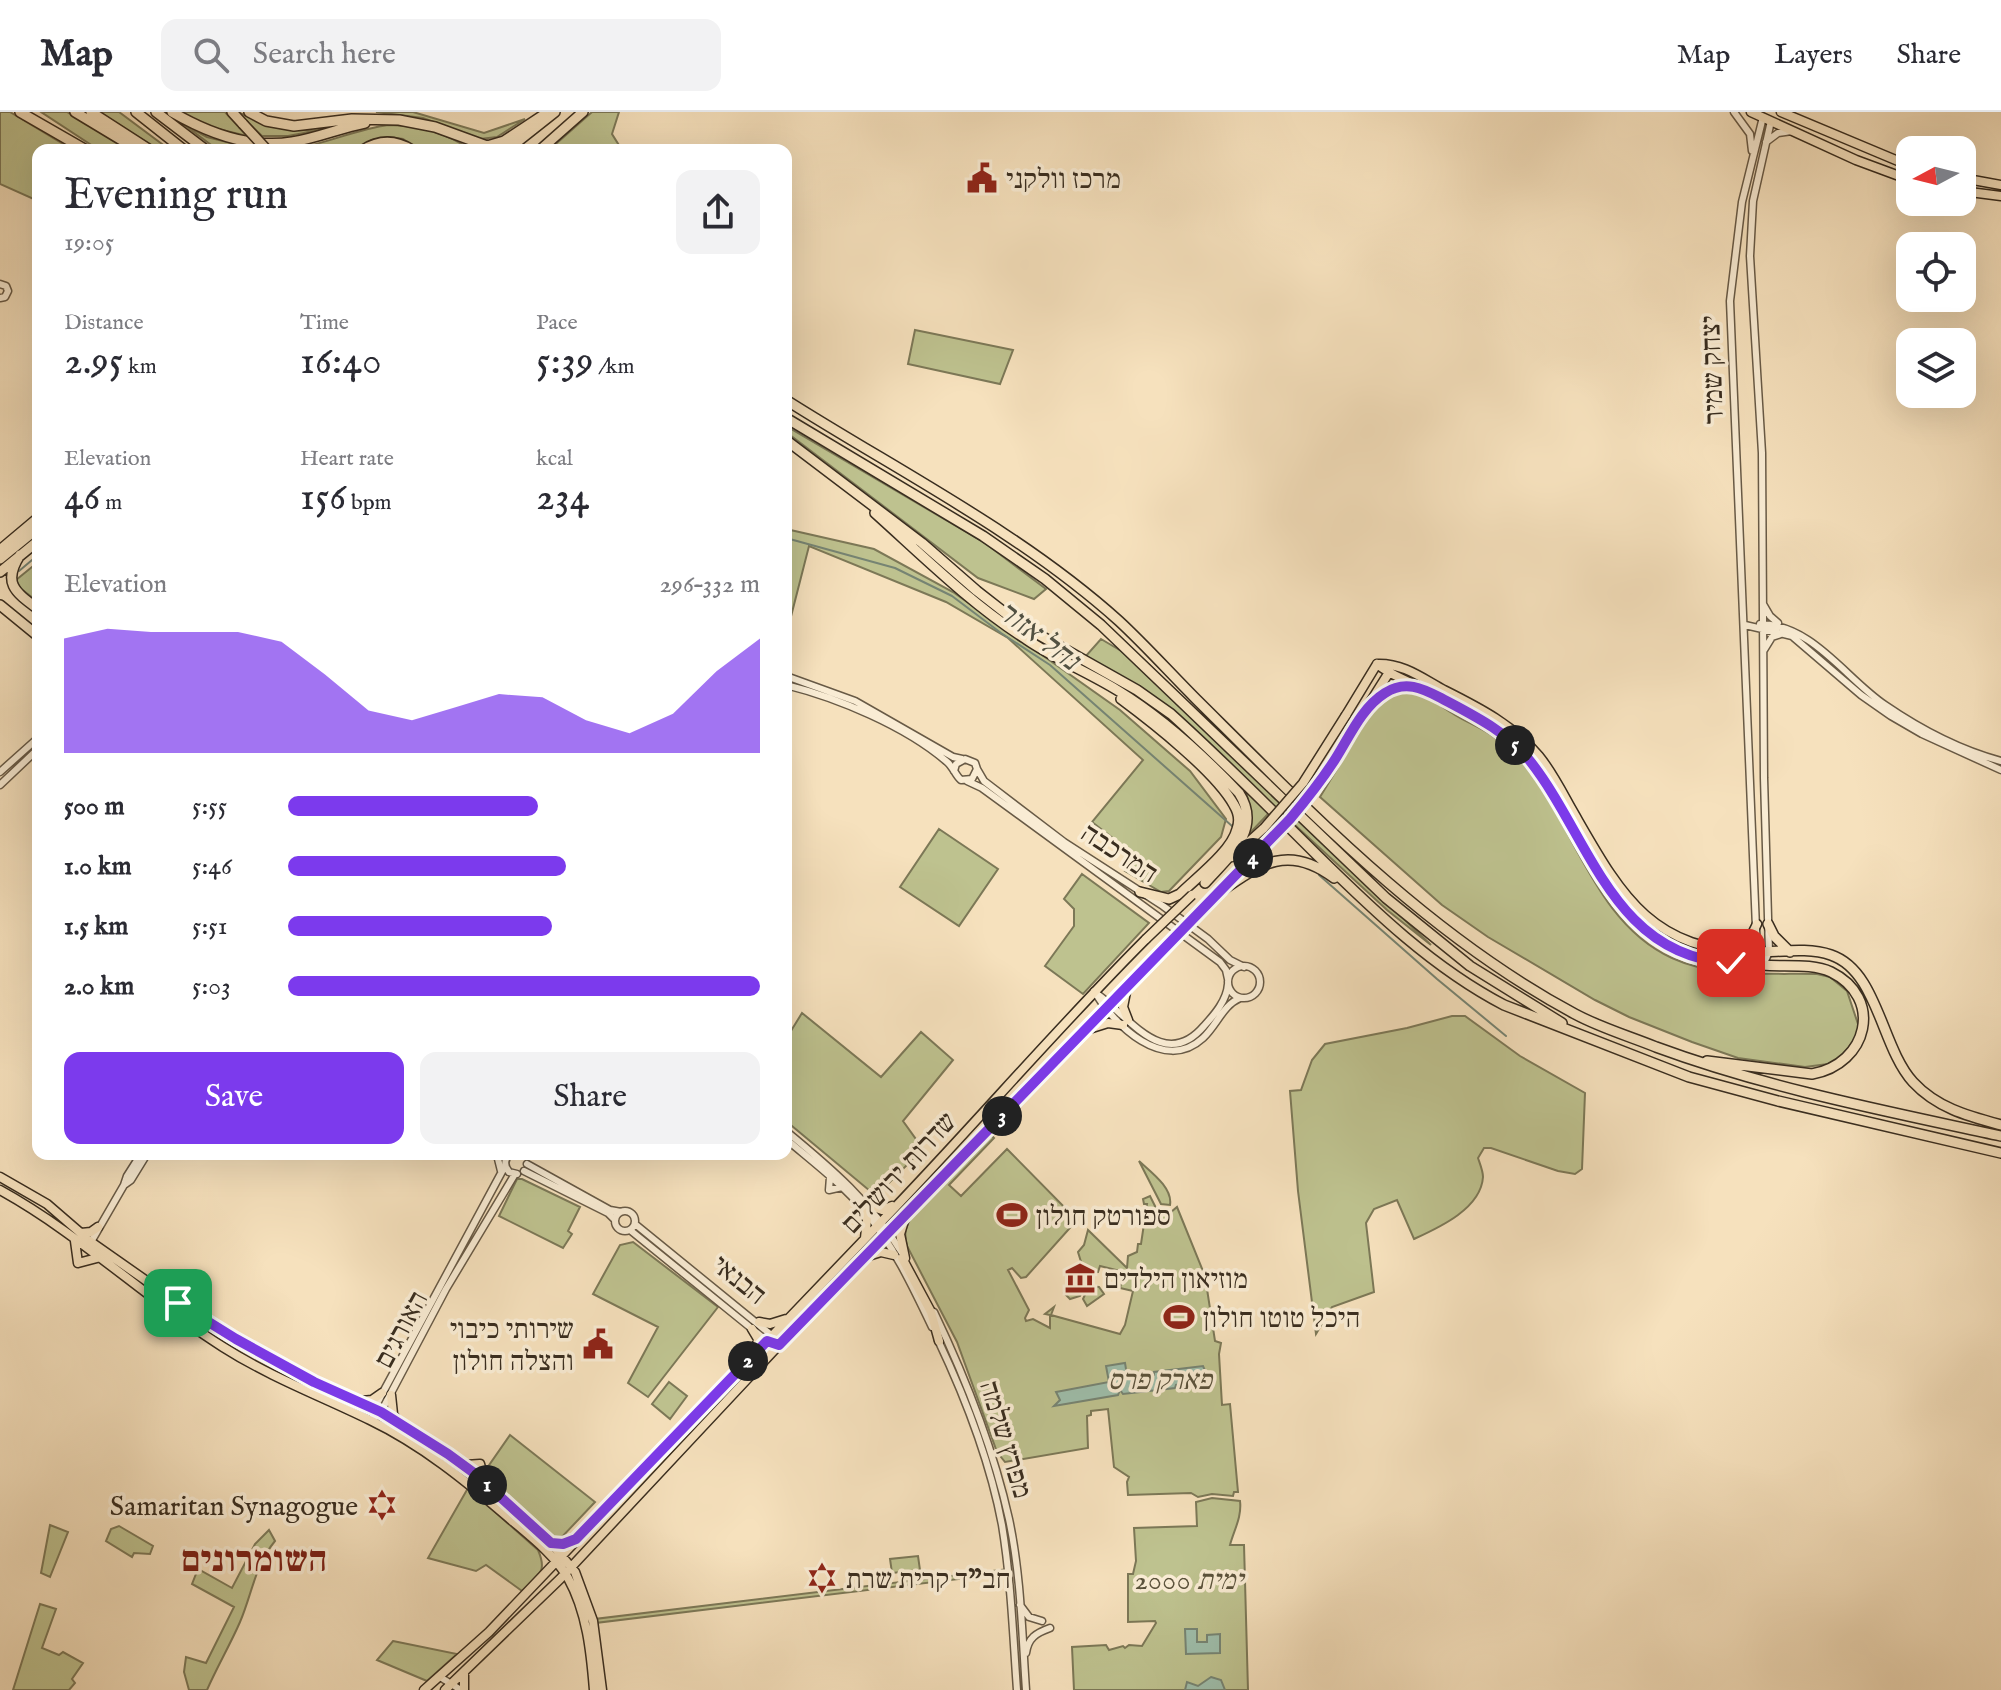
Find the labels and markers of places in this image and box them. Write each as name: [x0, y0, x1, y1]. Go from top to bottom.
public building icon: מרכז וולקני: [965, 161, 999, 195]
place label: מרכז וולקני: [1006, 163, 1121, 198]
pin: 5: [1495, 725, 1535, 765]
pin: 4: [1233, 838, 1273, 878]
pin: [1697, 929, 1765, 997]
pin: 3: [982, 1096, 1022, 1136]
sports icon: ספורטק חולון: [995, 1198, 1029, 1232]
place label: ספורטק חולון: [1036, 1200, 1171, 1235]
museum icon: מוזיאון הילדים: [1063, 1261, 1097, 1295]
place label: מוזיאון הילדים: [1104, 1263, 1248, 1298]
pin: [144, 1269, 212, 1337]
sports icon: היכל טוטו חולון: [1162, 1300, 1196, 1334]
place label: היכל טוטו חולון: [1203, 1302, 1360, 1337]
place label: שירותי כיבוי והצלה חולון: [450, 1313, 574, 1380]
public building icon: שירותי כיבוי והצלה חולון: [581, 1327, 615, 1361]
pin: 2: [728, 1341, 768, 1381]
pin: 1: [467, 1465, 507, 1505]
synagogue icon: Samaritan Synagogue: [365, 1488, 399, 1522]
place label: Samaritan Synagogue: [110, 1490, 358, 1525]
synagogue icon: חב"ד קרית שרת: [805, 1561, 839, 1595]
place label: חב"ד קרית שרת: [846, 1563, 1011, 1598]

